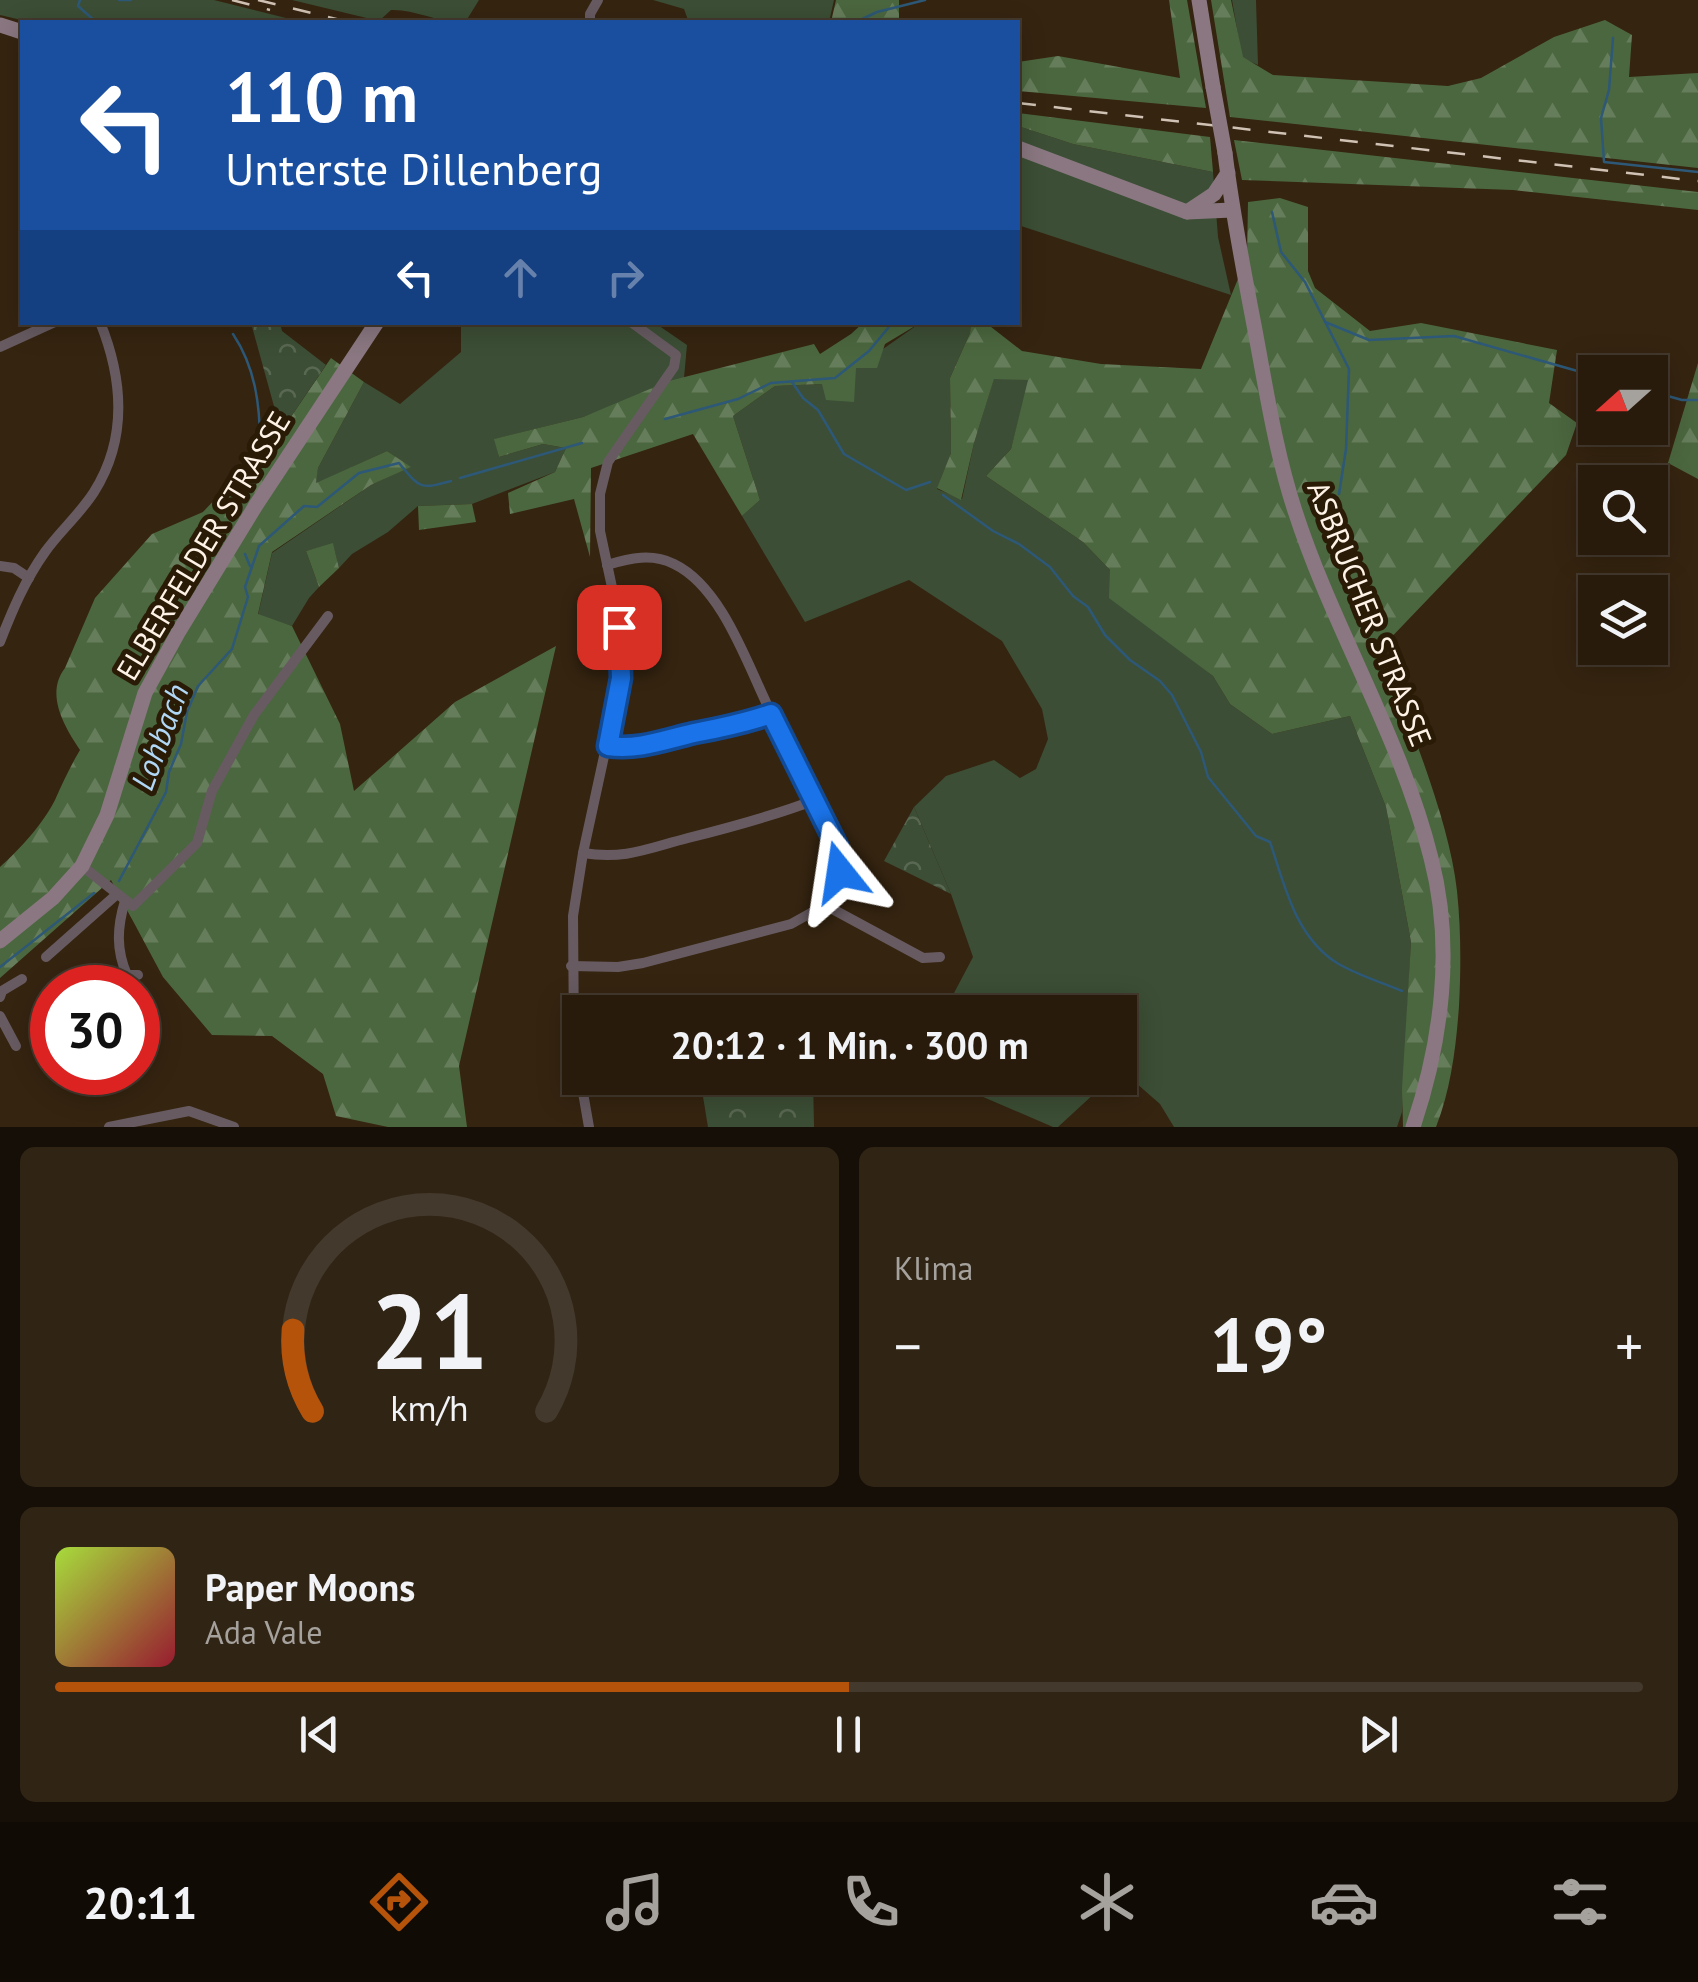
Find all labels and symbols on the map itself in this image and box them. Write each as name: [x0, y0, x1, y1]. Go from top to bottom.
north arrow: [1578, 355, 1668, 445]
street label: ELBERFELDER STRASSE: [107, 404, 298, 687]
street label: ASBRUCHER STRASSE: [1299, 475, 1441, 752]
pin: [577, 585, 662, 670]
water label: Lohbach: [120, 678, 198, 796]
position arrow: [788, 820, 892, 924]
speed limit sign: 30: [30, 965, 160, 1095]

